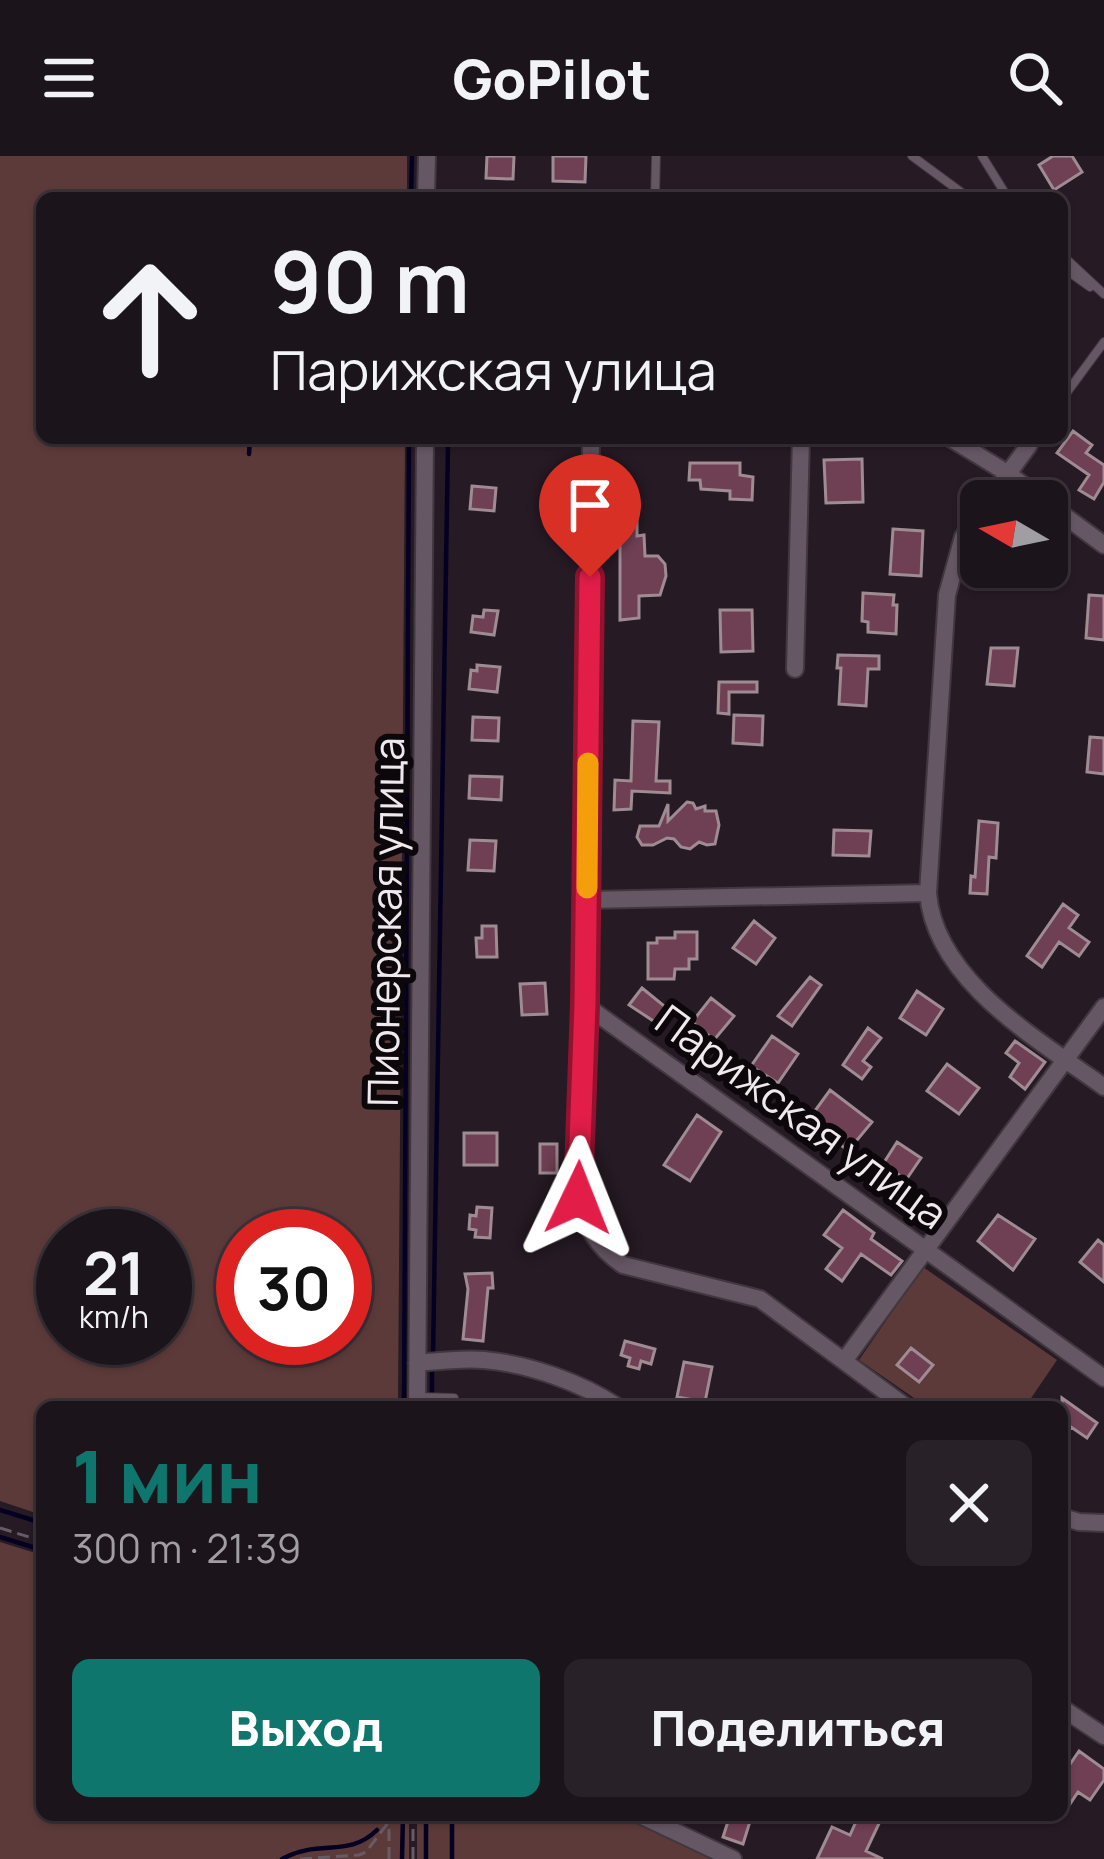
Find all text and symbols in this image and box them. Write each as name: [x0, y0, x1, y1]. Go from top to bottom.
text: GoPilot: [453, 41, 651, 115]
icon: menu: [36, 45, 102, 111]
icon: search: [1002, 45, 1068, 111]
text: 90 m: [270, 223, 470, 338]
icon: ahead: [72, 240, 228, 396]
text: Парижская улица: [270, 332, 717, 406]
pin: [539, 454, 641, 577]
icon: arrive: [557, 472, 623, 538]
north arrow: [960, 480, 1068, 588]
map controls: [960, 480, 1068, 588]
street label: Пионерская улица: [353, 737, 417, 1107]
street label: Парижская улица: [644, 990, 960, 1242]
position arrow: [515, 1135, 641, 1261]
speed limit sign: 30: [216, 1209, 372, 1365]
text: 21: [83, 1231, 145, 1313]
text: km/h: [79, 1296, 149, 1337]
text: 1 мин: [72, 1426, 262, 1525]
button: close: [906, 1440, 1032, 1566]
text: 300 m · 21:39: [72, 1521, 301, 1575]
button: Выход: [72, 1659, 540, 1797]
button: Поделиться: [564, 1659, 1032, 1797]

